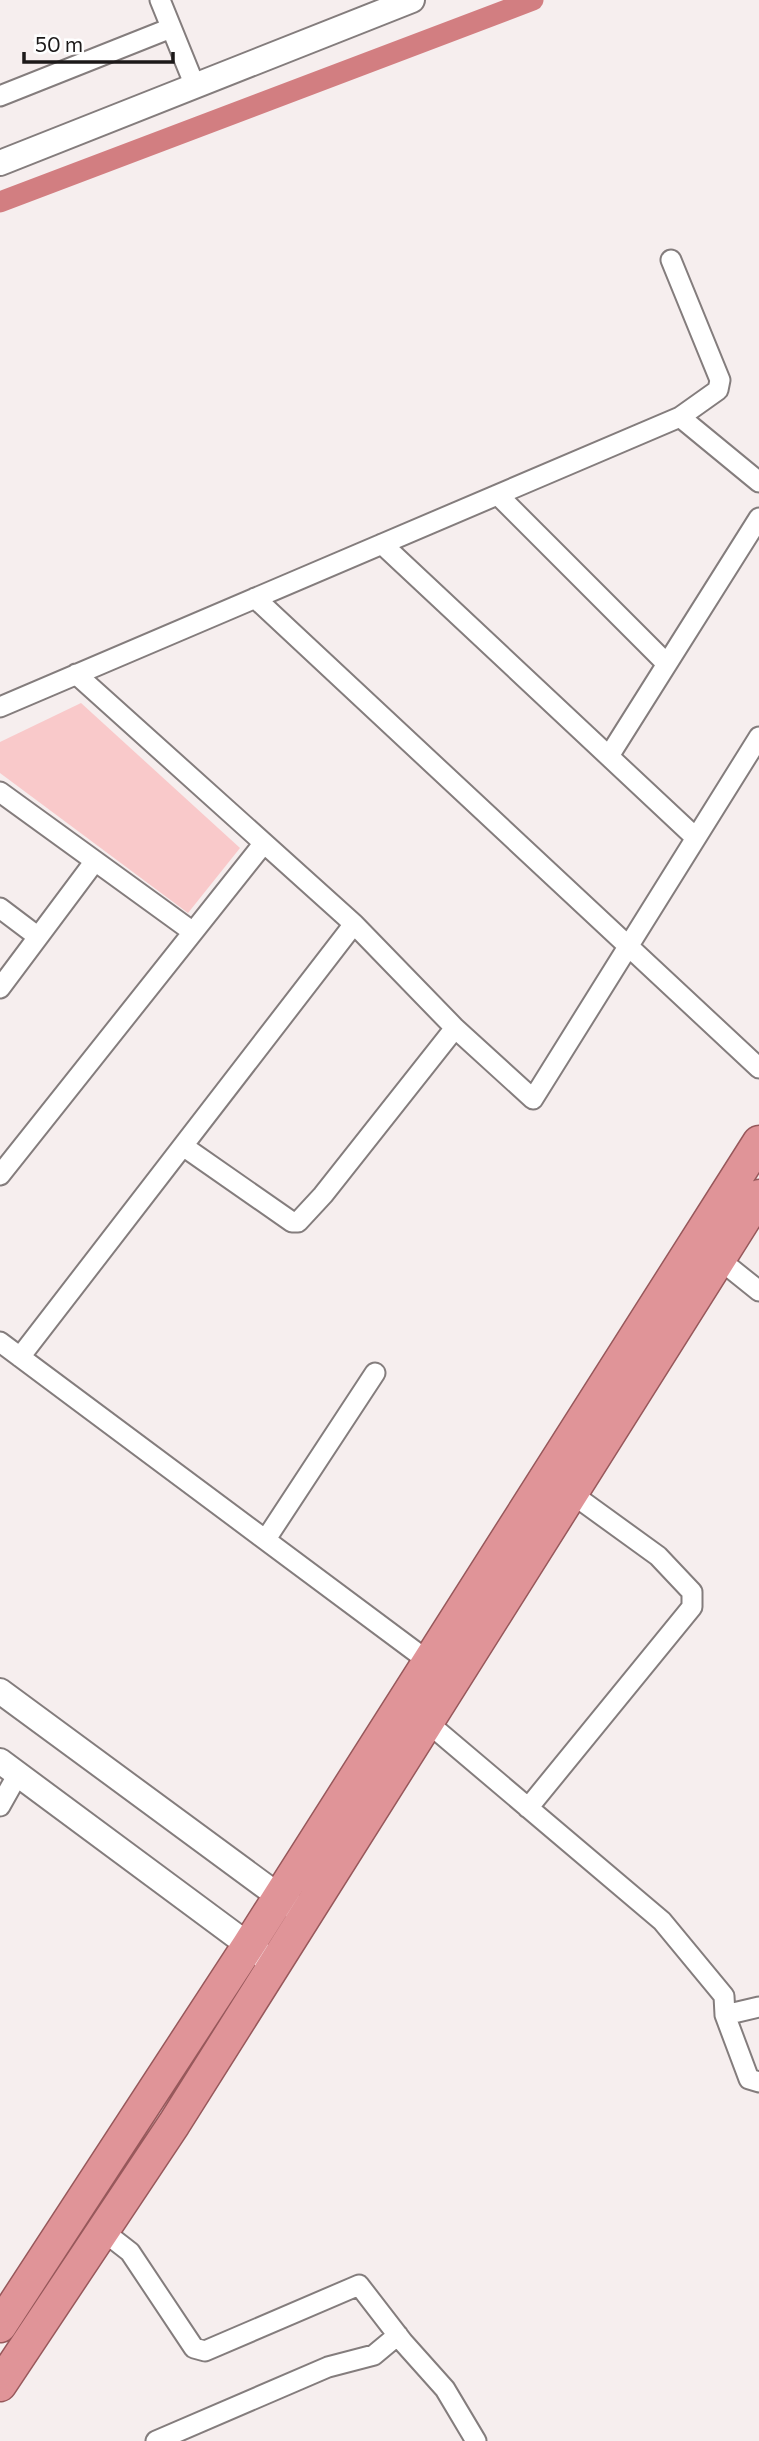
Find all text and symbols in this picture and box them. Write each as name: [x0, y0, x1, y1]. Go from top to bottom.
scale bar: [24, 21, 173, 65]
text: 50 m: [35, 31, 83, 56]

